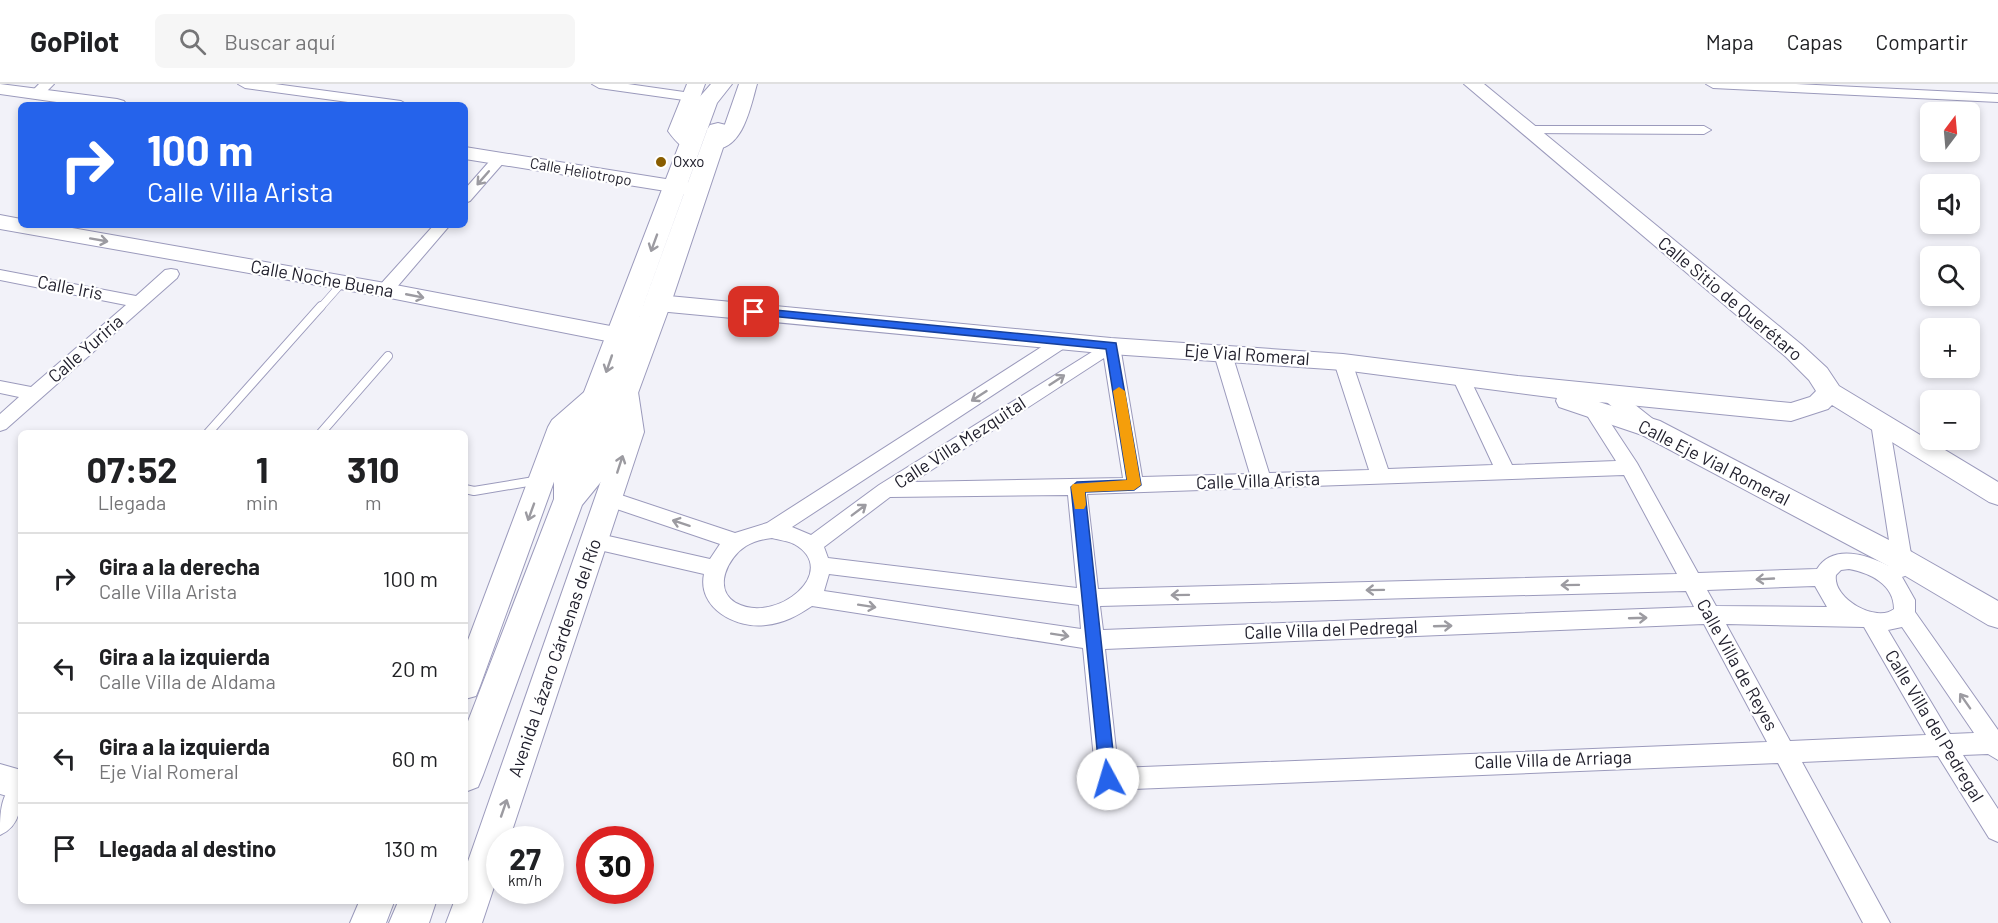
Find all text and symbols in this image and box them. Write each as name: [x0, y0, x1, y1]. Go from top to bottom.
search box: [155, 14, 575, 68]
text: GoPilot: [30, 24, 119, 58]
icon: search: [176, 25, 209, 58]
text: Buscar aquí: [224, 28, 335, 54]
text: Mapa: [1706, 29, 1754, 54]
text: Capas: [1787, 29, 1843, 54]
text: Compartir: [1876, 29, 1968, 54]
north arrow: [1920, 102, 1980, 162]
map controls: [1920, 102, 1980, 450]
text: 100 m: [147, 124, 253, 174]
icon: right: [48, 126, 126, 204]
place label: Oxxo: [673, 152, 705, 170]
street label: Calle Heliotropo: [529, 153, 634, 189]
marker: Oxxo: [654, 155, 668, 169]
one-way arrow: [476, 170, 489, 186]
button: sound: [1920, 174, 1980, 234]
text: Calle Villa Arista: [147, 175, 333, 207]
street label: Calle Sitio de Querétaro: [1654, 231, 1807, 365]
one-way arrow: [648, 233, 659, 252]
one-way arrow: [89, 235, 108, 246]
button: search: [1920, 246, 1980, 306]
street label: Calle Noche Buena: [249, 255, 395, 301]
street label: Calle Iris: [36, 270, 105, 304]
pin: [728, 286, 779, 337]
one-way arrow: [405, 291, 424, 302]
icon: arrive: [737, 295, 770, 328]
street label: Calle Yuriria: [43, 310, 127, 387]
button: +: [1920, 318, 1980, 378]
street label: Eje Vial Romeral: [1184, 339, 1310, 369]
one-way arrow: [603, 354, 614, 373]
one-way arrow: [1048, 374, 1065, 386]
one-way arrow: [971, 390, 988, 402]
button: −: [1920, 390, 1980, 450]
street label: Calle Villa Mezquital: [890, 391, 1029, 493]
street label: Calle Eje Vial Romeral: [1635, 414, 1794, 510]
text: 07:52: [86, 447, 178, 490]
text: 1: [256, 447, 269, 490]
text: 310: [347, 447, 399, 490]
one-way arrow: [615, 455, 626, 474]
street label: Calle Villa Arista: [1196, 467, 1320, 493]
text: Llegada: [98, 490, 166, 514]
text: min: [246, 490, 278, 514]
text: m: [365, 490, 381, 514]
one-way arrow: [524, 502, 535, 521]
one-way arrow: [851, 504, 867, 517]
one-way arrow: [672, 516, 691, 527]
street label: Avenida Lázaro Cárdenas del Río: [503, 536, 605, 780]
text: Gira a la derecha: [99, 553, 260, 579]
icon: right: [48, 562, 81, 595]
text: 100 m: [383, 565, 438, 591]
one-way arrow: [1755, 574, 1775, 585]
text: Calle Villa Arista: [99, 579, 237, 603]
one-way arrow: [1560, 580, 1580, 591]
one-way arrow: [1365, 585, 1385, 596]
one-way arrow: [1170, 590, 1190, 601]
street label: Calle Villa de Reyes: [1693, 595, 1783, 734]
one-way arrow: [857, 600, 876, 611]
one-way arrow: [1627, 613, 1647, 624]
street label: Calle Villa del Pedregal: [1244, 615, 1418, 643]
one-way arrow: [1433, 620, 1453, 631]
one-way arrow: [1049, 630, 1069, 641]
text: Gira a la izquierda: [99, 643, 270, 669]
street label: Calle Villa del Pedregal: [1881, 645, 1989, 806]
icon: left: [48, 652, 81, 685]
text: 20 m: [391, 655, 438, 681]
text: Calle Villa de Aldama: [99, 669, 276, 693]
one-way arrow: [1959, 693, 1971, 709]
text: Gira a la izquierda: [99, 733, 270, 759]
icon: left: [48, 742, 81, 775]
text: 60 m: [392, 745, 438, 771]
street label: Calle Villa de Arriaga: [1474, 745, 1632, 773]
position arrow: [1076, 747, 1140, 811]
text: Eje Vial Romeral: [99, 759, 239, 783]
one-way arrow: [499, 799, 510, 818]
speed limit sign: 30: [576, 826, 654, 904]
icon: arrive: [48, 832, 81, 865]
text: Llegada al destino: [99, 835, 276, 861]
text: 130 m: [384, 835, 438, 861]
text: 27: [509, 840, 541, 876]
text: km/h: [508, 871, 542, 889]

